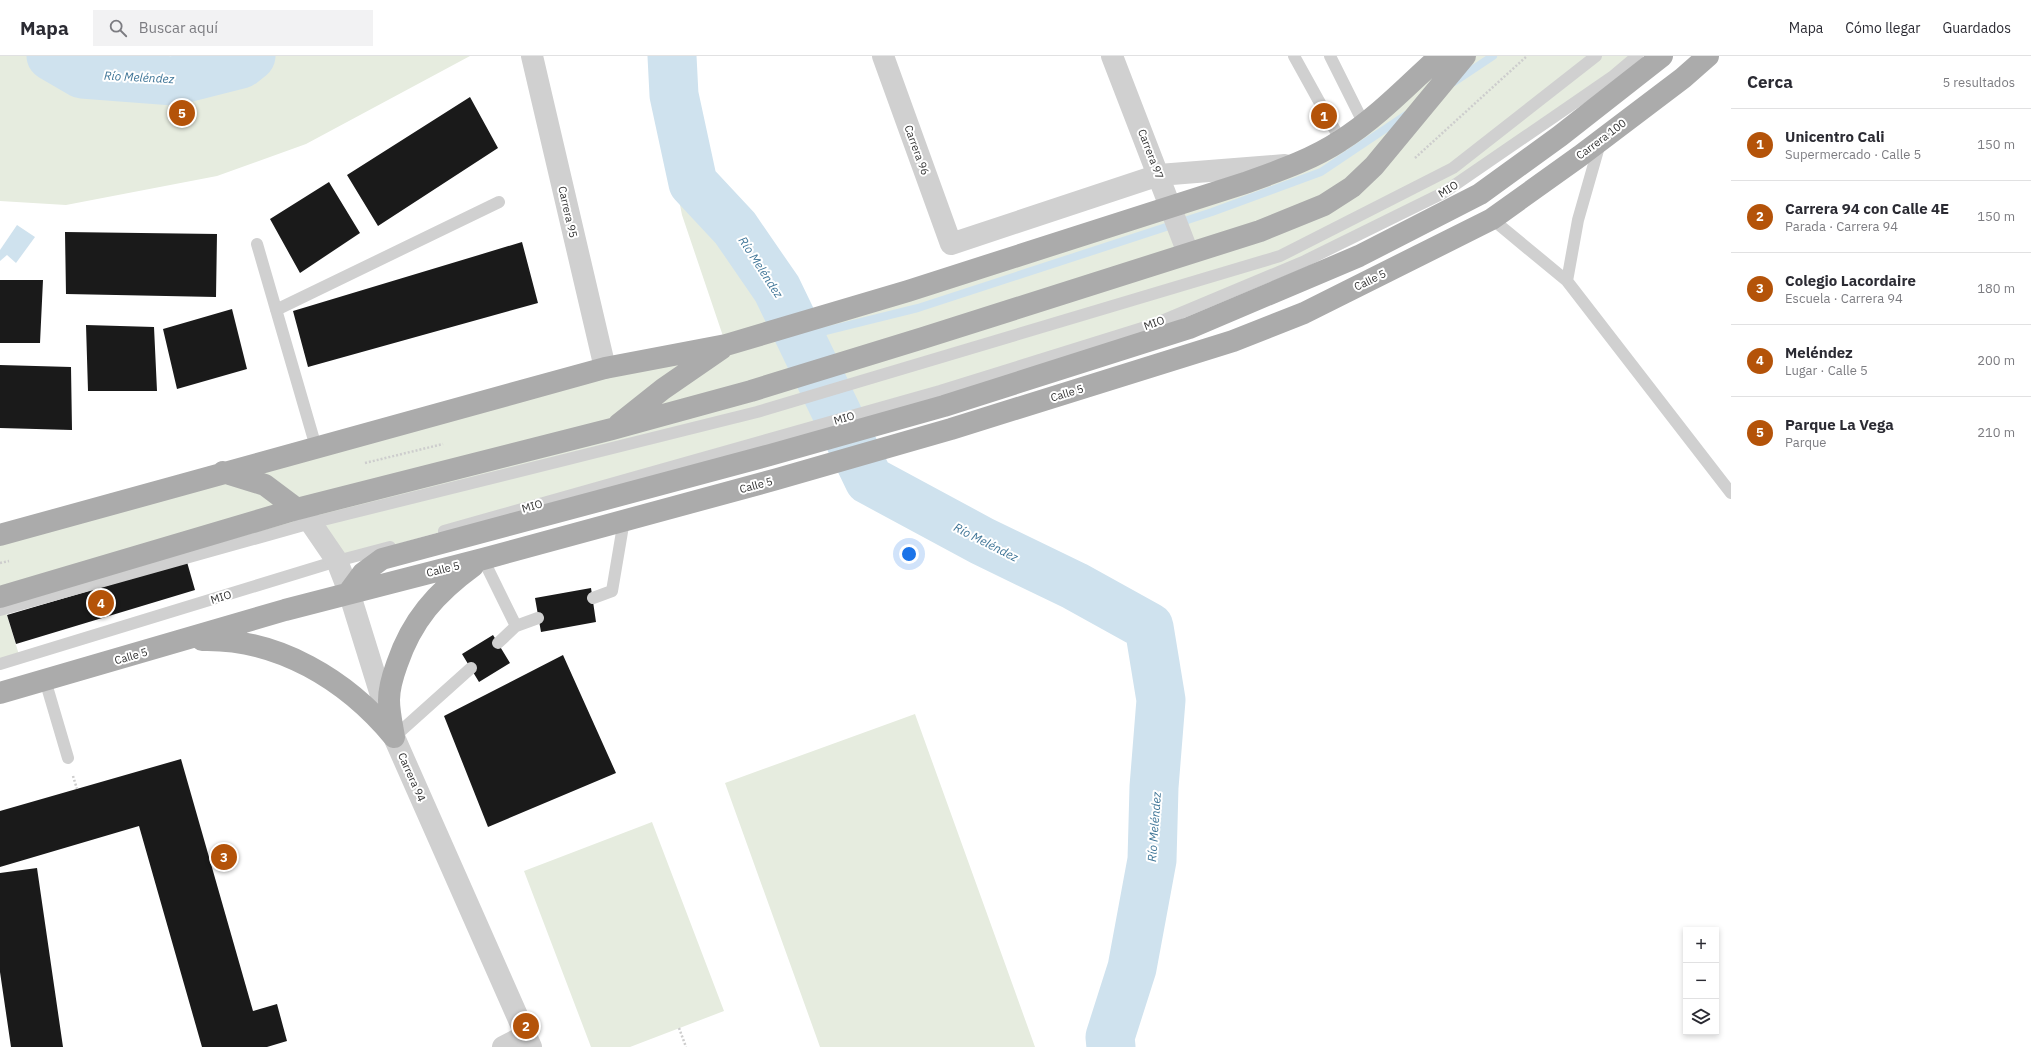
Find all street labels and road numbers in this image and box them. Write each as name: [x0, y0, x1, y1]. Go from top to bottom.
street label: Carrera 100: [1573, 116, 1629, 162]
street label: Carrera 96: [901, 123, 933, 177]
street label: Carrera 97: [1135, 127, 1167, 181]
street label: MIO: [1435, 177, 1461, 201]
street label: Carrera 95: [555, 185, 581, 239]
street label: Calle 5: [1352, 266, 1388, 294]
street label: MIO: [1142, 313, 1167, 333]
street label: Calle 5: [1049, 381, 1085, 405]
street label: MIO: [832, 408, 856, 428]
street label: Calle 5: [738, 474, 774, 496]
street label: MIO: [520, 496, 544, 516]
street label: Calle 5: [425, 558, 461, 580]
street label: MIO: [209, 587, 233, 607]
street label: Calle 5: [113, 645, 149, 667]
street label: Carrera 94: [395, 750, 429, 804]

